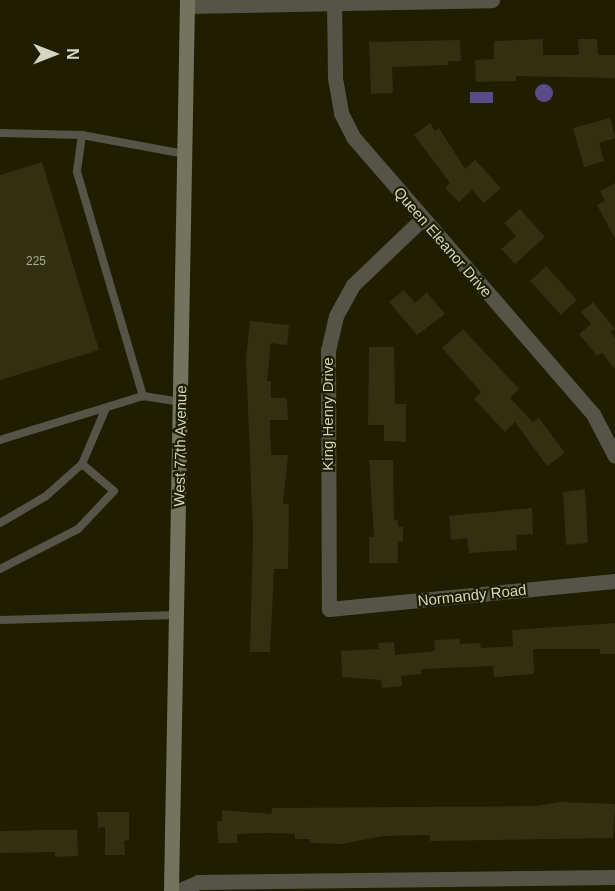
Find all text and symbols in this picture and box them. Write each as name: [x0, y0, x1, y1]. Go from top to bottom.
north arrow: [24, 24, 84, 84]
text: N: [64, 48, 81, 60]
street label: Queen Eleanor Drive: [390, 183, 496, 301]
house number: 225: [26, 255, 46, 269]
street label: King Henry Drive: [319, 357, 337, 471]
street label: West 77th Avenue: [170, 385, 190, 507]
street label: Normandy Road: [417, 580, 527, 610]

